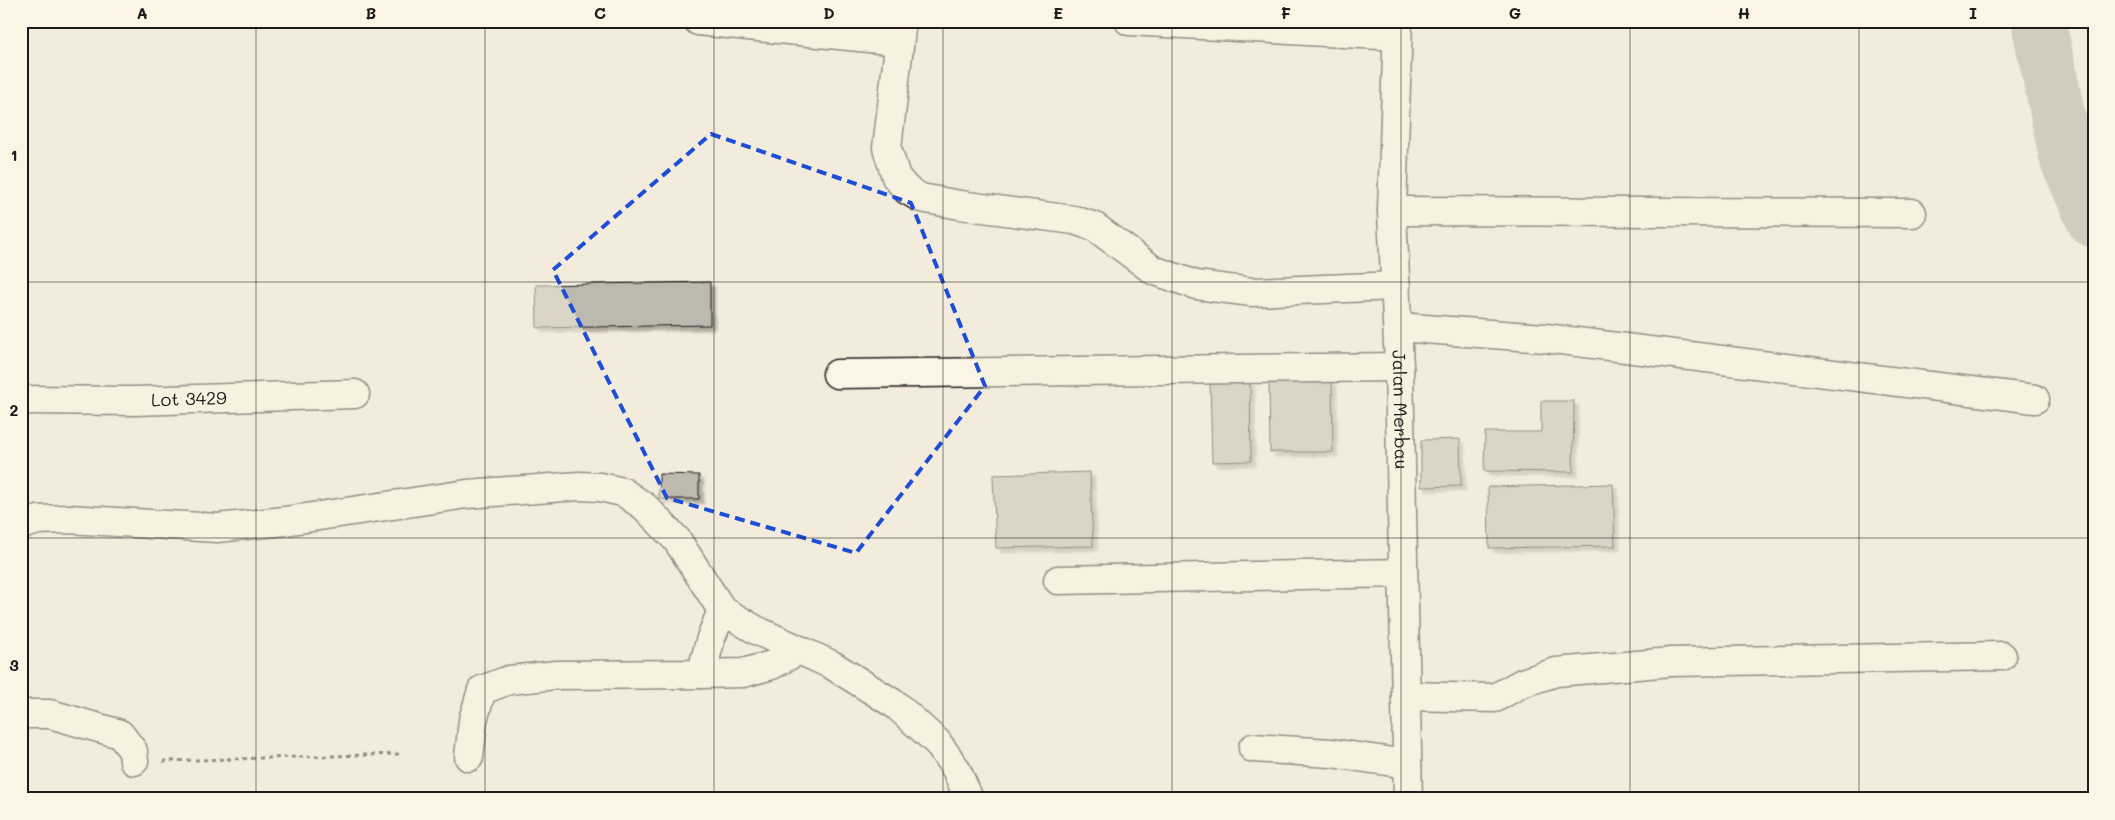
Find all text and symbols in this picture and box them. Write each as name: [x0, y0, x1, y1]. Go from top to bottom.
text: A: [136, 2, 148, 23]
text: B: [366, 2, 376, 23]
text: C: [594, 2, 606, 23]
text: D: [823, 2, 835, 23]
text: E: [1053, 2, 1063, 23]
text: F: [1281, 2, 1291, 23]
text: G: [1509, 2, 1521, 23]
text: H: [1738, 2, 1750, 23]
text: I: [1969, 2, 1977, 23]
text: 1: [10, 144, 18, 165]
street label: Jalan Merbau: [1387, 349, 1414, 470]
street label: Lot 3429: [151, 385, 227, 411]
text: 2: [10, 399, 19, 420]
text: 3: [9, 654, 19, 675]

